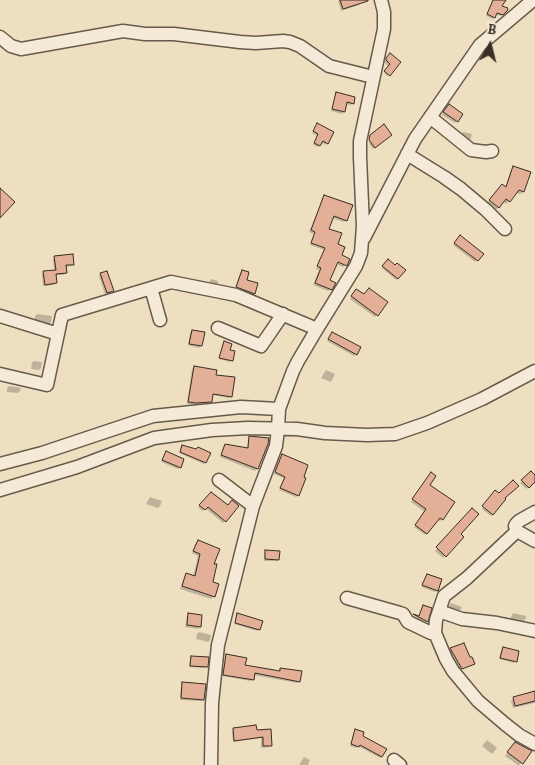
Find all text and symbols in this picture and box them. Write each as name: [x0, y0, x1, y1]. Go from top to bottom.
north arrow: [465, 20, 515, 70]
text: B: [486, 20, 498, 40]

